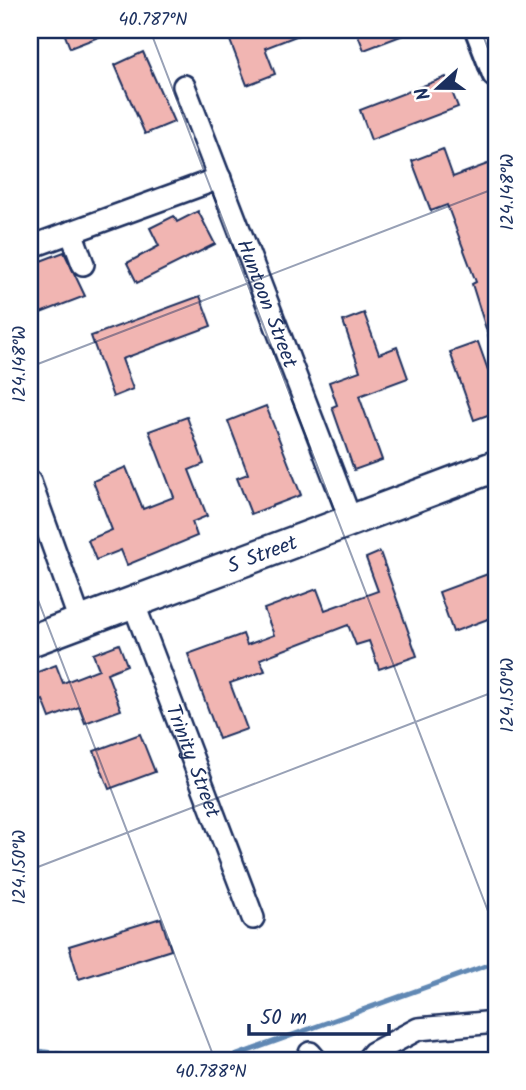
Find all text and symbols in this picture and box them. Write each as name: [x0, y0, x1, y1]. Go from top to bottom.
text: 40.787°N: [119, 6, 187, 35]
north arrow: [404, 52, 474, 122]
text: N: [408, 82, 440, 104]
text: 124.148°W: [494, 154, 523, 230]
street label: Huntoon Street: [226, 235, 306, 374]
text: 124.148°W: [6, 326, 35, 402]
street label: S Street: [223, 527, 303, 583]
text: 124.150°W: [494, 658, 523, 732]
street label: Trinity Street: [155, 700, 229, 824]
text: 124.150°W: [6, 830, 35, 904]
scale bar: [249, 992, 390, 1036]
text: 50 m: [260, 1002, 307, 1035]
text: 40.788°N: [175, 1058, 247, 1087]

